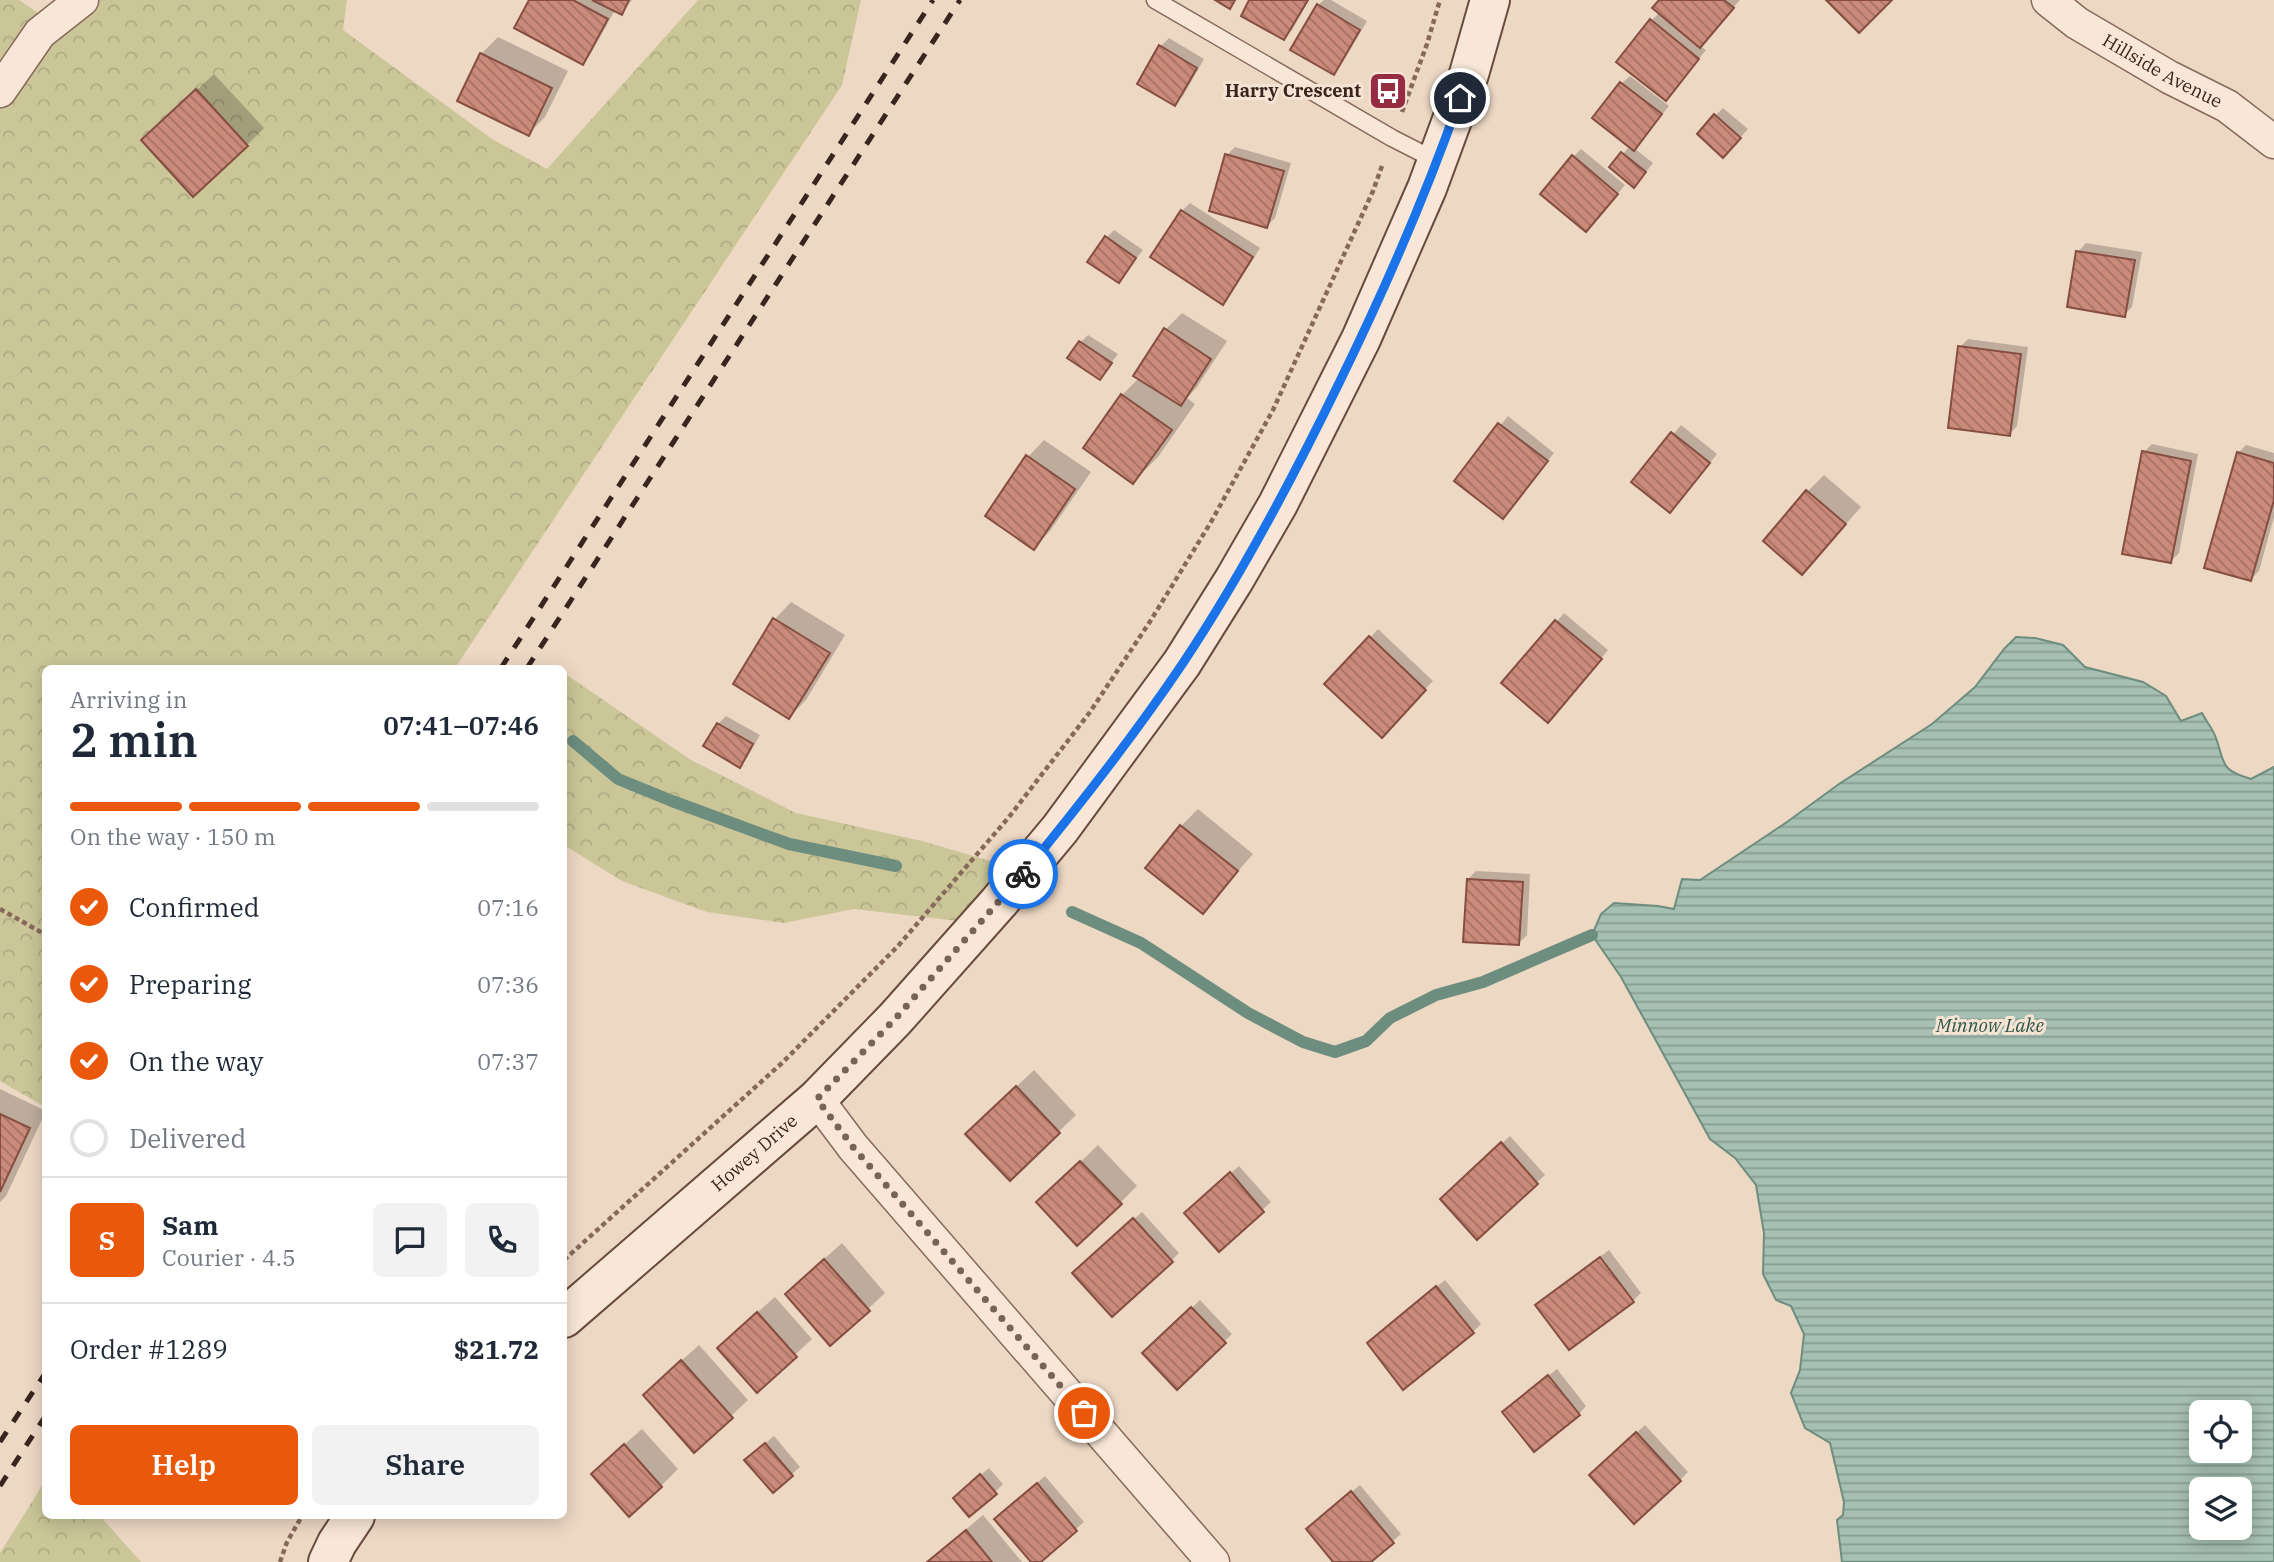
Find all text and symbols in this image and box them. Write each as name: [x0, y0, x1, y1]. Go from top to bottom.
street label: Hillside Avenue: [2098, 29, 2226, 113]
pin: [1430, 68, 1490, 128]
bus stop icon: Harry Crescent: [1367, 70, 1409, 112]
place label: Harry Crescent: [1225, 79, 1361, 102]
icon: home: [1441, 79, 1479, 117]
text: Arriving in: [70, 684, 187, 714]
text: 07:41–07:46: [383, 708, 539, 742]
text: 2 min: [70, 710, 198, 770]
text: On the way · 150 m: [70, 821, 276, 851]
courier: [988, 839, 1058, 909]
icon: bike: [1004, 855, 1042, 893]
icon: check: [70, 888, 108, 926]
text: Confirmed: [129, 890, 260, 924]
text: 07:16: [477, 892, 539, 922]
icon: check: [70, 965, 108, 1003]
text: Preparing: [129, 967, 251, 1001]
text: 07:36: [477, 969, 539, 999]
water label: Minnow Lake: [1935, 1013, 2045, 1037]
icon: check: [70, 1042, 108, 1080]
text: On the way: [129, 1044, 263, 1078]
text: 07:37: [477, 1046, 539, 1076]
street label: Howey Drive: [706, 1109, 802, 1196]
text: Delivered: [129, 1121, 246, 1155]
button: chat: [373, 1203, 447, 1277]
button: phone: [465, 1203, 539, 1277]
text: Sam: [162, 1208, 218, 1242]
text: S: [99, 1223, 115, 1257]
text: Courier · 4.5: [162, 1242, 296, 1272]
text: Order #1289: [70, 1332, 228, 1366]
text: $21.72: [454, 1332, 539, 1366]
pin: [1054, 1383, 1114, 1443]
icon: bag: [1065, 1394, 1103, 1432]
map controls: [2189, 1400, 2252, 1540]
button: locate: [2189, 1400, 2252, 1463]
button: Help: [70, 1425, 298, 1505]
button: Share: [312, 1425, 539, 1505]
button: layers: [2189, 1477, 2252, 1540]

